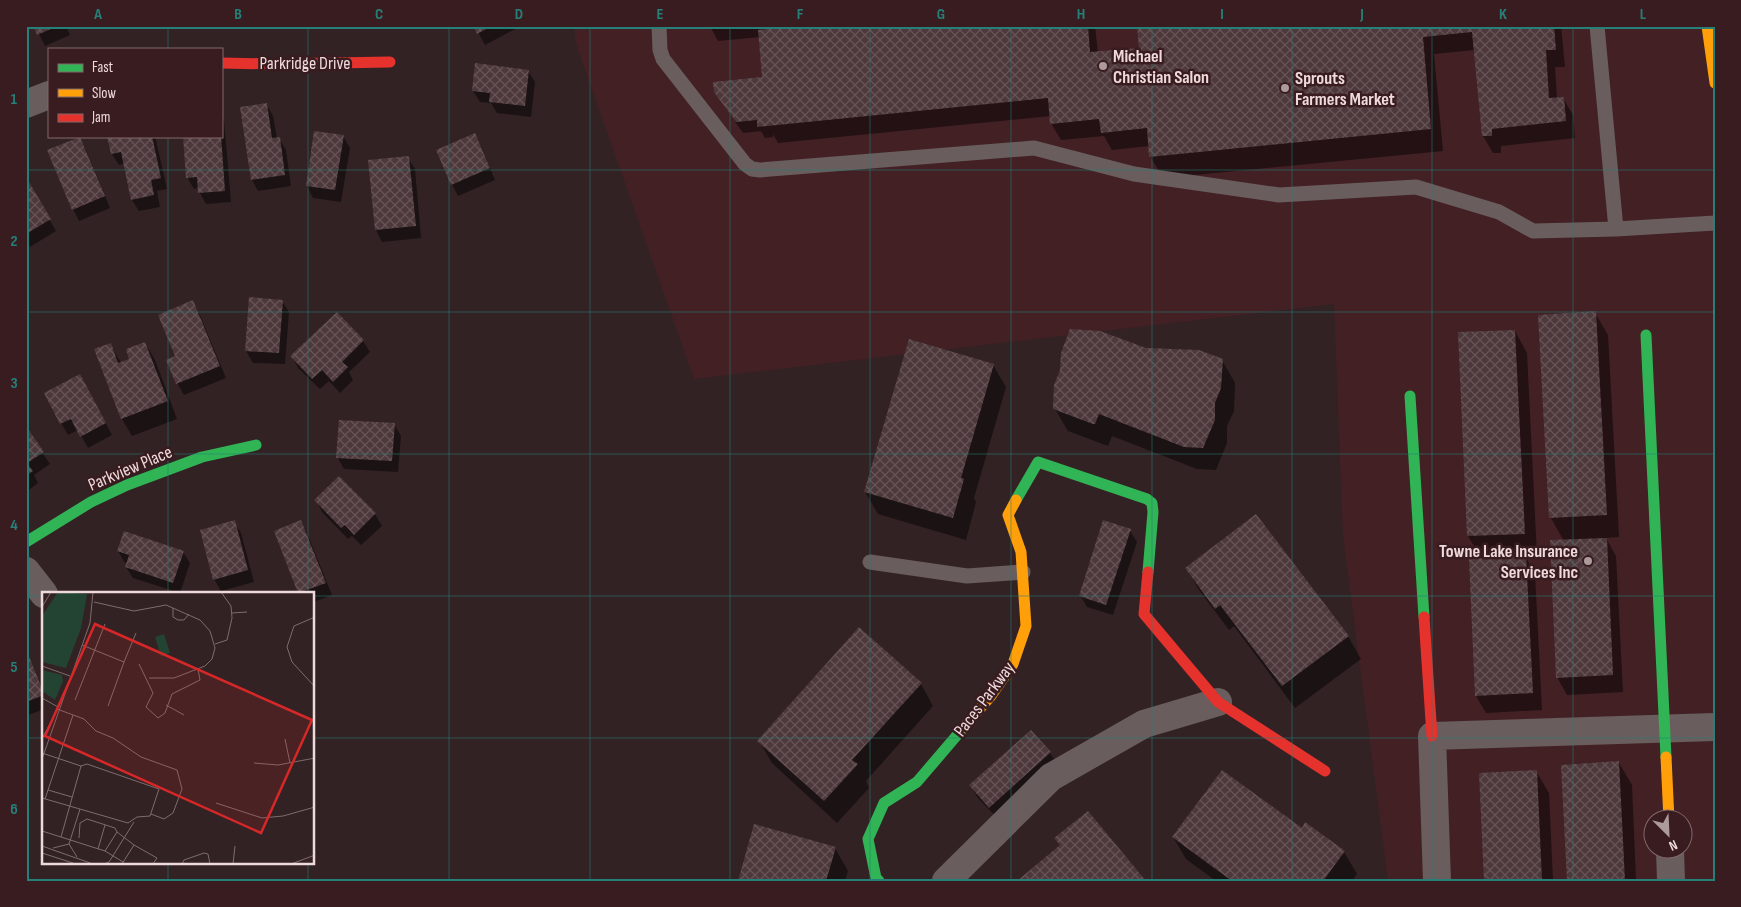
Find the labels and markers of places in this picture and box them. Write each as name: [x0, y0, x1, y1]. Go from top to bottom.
place label: Michael Christian Salon: [1113, 46, 1209, 88]
marker: Michael Christian Salon: [1097, 60, 1109, 72]
place label: Sprouts Farmers Market: [1295, 68, 1395, 110]
marker: Sprouts Farmers Market: [1279, 82, 1291, 94]
place label: Towne Lake Insurance Services Inc: [1439, 541, 1578, 583]
marker: Towne Lake Insurance Services Inc: [1582, 555, 1594, 567]

